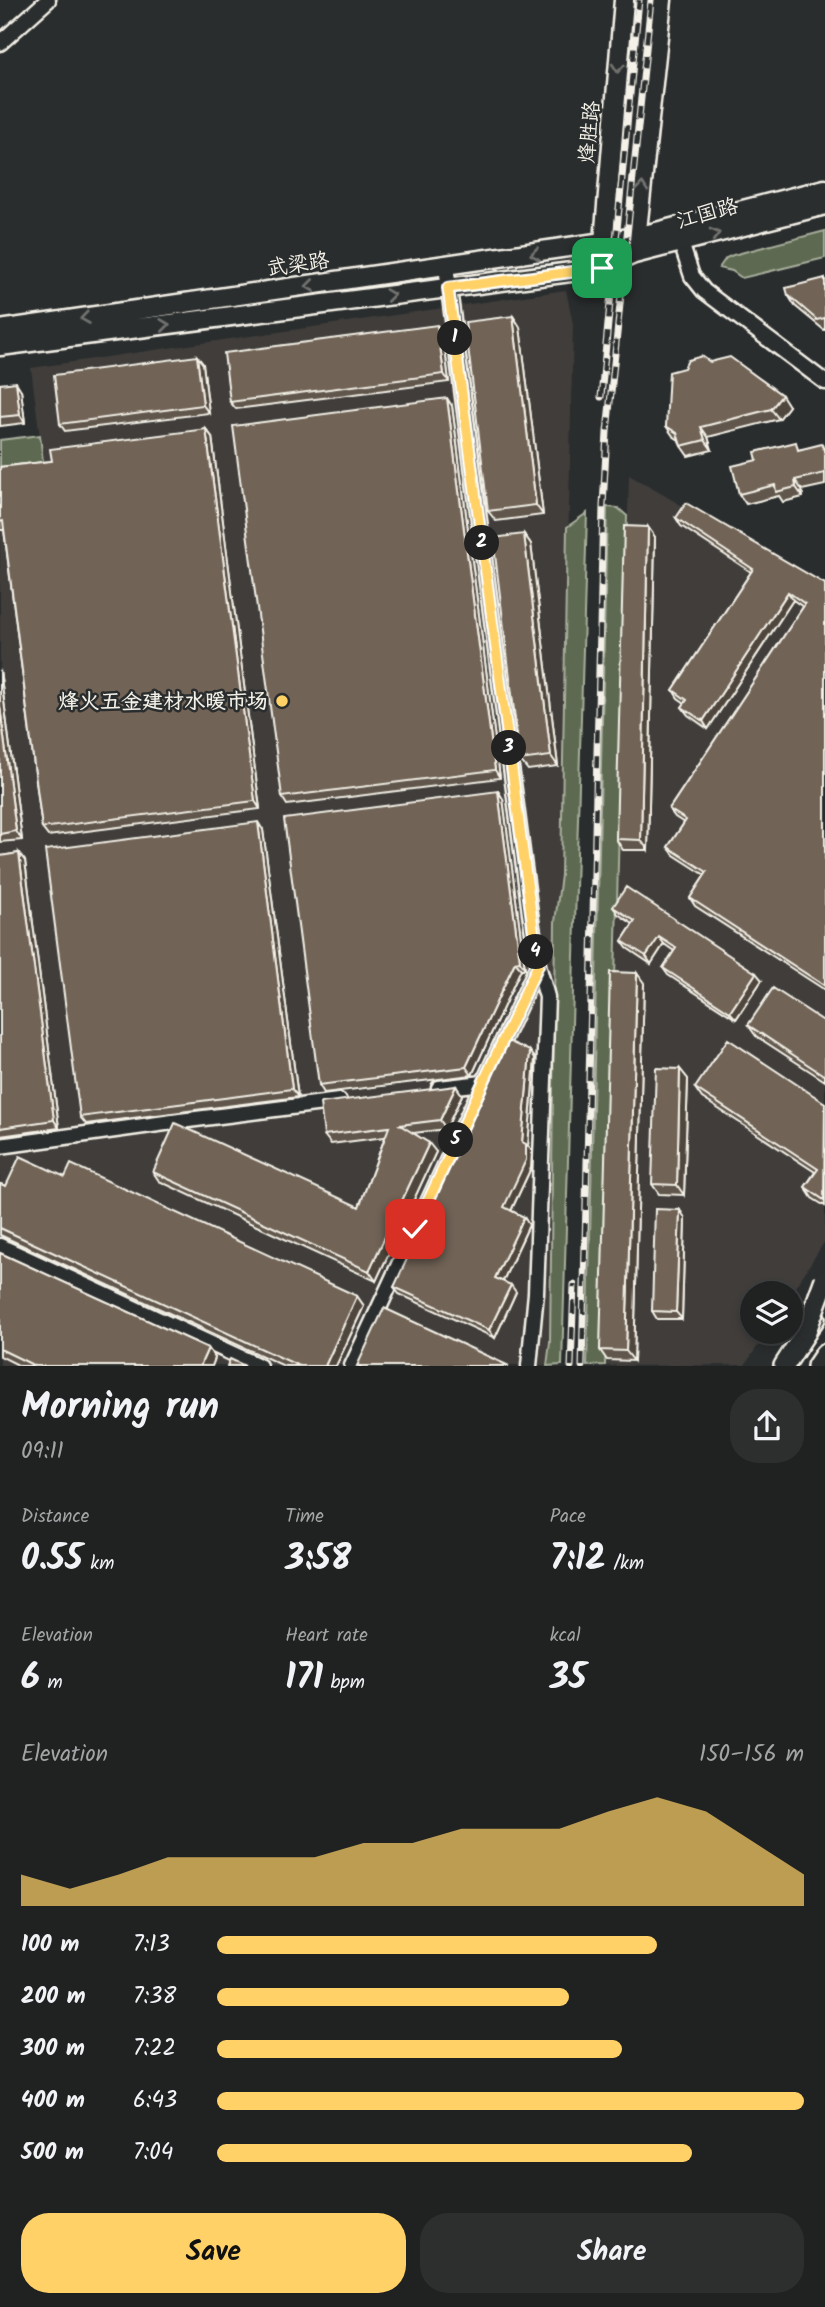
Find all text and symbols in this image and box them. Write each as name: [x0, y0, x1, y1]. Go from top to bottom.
one-way arrow: [611, 63, 626, 74]
street label: 烽胜路: [571, 99, 610, 165]
one-way arrow: [634, 181, 649, 192]
street label: 江国路: [673, 190, 742, 239]
one-way arrow: [708, 228, 720, 242]
pin: [572, 238, 632, 298]
street label: 武梁路: [265, 245, 332, 286]
one-way arrow: [529, 246, 541, 261]
icon: arrive: [583, 249, 621, 287]
one-way arrow: [304, 278, 316, 293]
one-way arrow: [385, 288, 396, 303]
one-way arrow: [79, 310, 91, 325]
one-way arrow: [159, 317, 171, 332]
pin: 1: [438, 320, 472, 356]
text: 1: [452, 322, 457, 352]
pin: 2: [464, 526, 500, 560]
text: 2: [476, 527, 487, 557]
place label: 烽火五金建材水暖市场: [58, 686, 268, 719]
marker: 烽火五金建材水暖市场: [274, 693, 290, 709]
pin: 3: [491, 730, 526, 766]
text: 3: [503, 732, 514, 762]
pin: 4: [518, 934, 554, 970]
text: 4: [530, 936, 541, 966]
pin: 5: [438, 1122, 474, 1158]
text: 5: [451, 1124, 460, 1154]
pin: [385, 1199, 445, 1259]
icon: check: [396, 1210, 434, 1248]
map controls: [740, 1281, 803, 1344]
button: layers: [740, 1281, 803, 1344]
text: Morning run: [21, 1378, 219, 1438]
button: share: [730, 1389, 804, 1463]
text: 09:11: [21, 1434, 64, 1470]
text: Distance: [21, 1502, 89, 1532]
text: Time: [285, 1502, 324, 1532]
text: Pace: [550, 1502, 586, 1532]
text: 0.55: [21, 1532, 83, 1588]
text: 3:58: [285, 1532, 351, 1588]
text: 7:12: [550, 1532, 606, 1588]
text: km: [83, 1549, 114, 1579]
text: /km: [606, 1549, 644, 1579]
text: Elevation: [21, 1621, 93, 1651]
text: Heart rate: [285, 1621, 368, 1651]
text: kcal: [550, 1621, 581, 1651]
text: 6: [21, 1651, 40, 1707]
text: 171: [285, 1651, 323, 1707]
text: 35: [550, 1651, 587, 1707]
text: m: [40, 1668, 63, 1698]
text: bpm: [323, 1668, 365, 1698]
text: Elevation: [21, 1737, 108, 1773]
text: 150–156 m: [699, 1737, 804, 1773]
text: 100 m: [21, 1927, 79, 1963]
text: 7:13: [133, 1927, 170, 1963]
text: 200 m: [21, 1979, 86, 2015]
text: 7:38: [133, 1979, 176, 2015]
text: 300 m: [21, 2031, 85, 2067]
text: 7:22: [133, 2031, 176, 2067]
text: 400 m: [21, 2083, 85, 2119]
text: 6:43: [133, 2083, 177, 2119]
text: 500 m: [21, 2135, 84, 2171]
text: 7:04: [133, 2135, 173, 2171]
button: Save: [21, 2213, 406, 2293]
button: Share: [420, 2213, 804, 2293]

